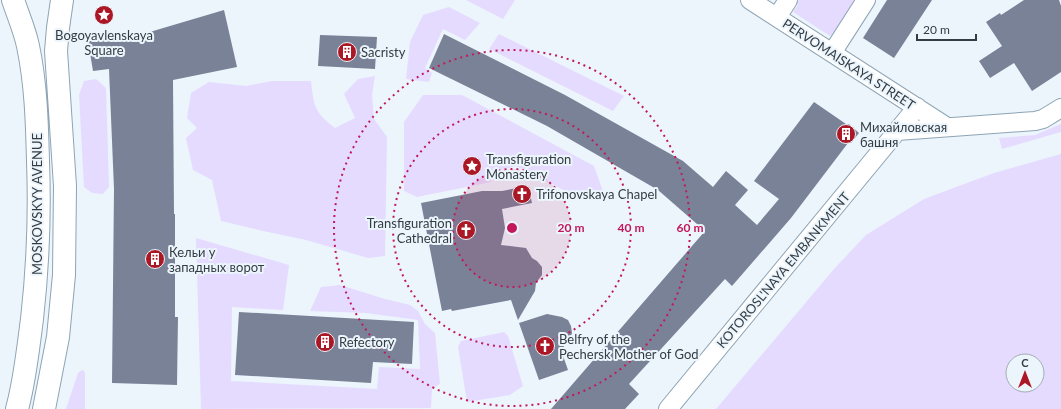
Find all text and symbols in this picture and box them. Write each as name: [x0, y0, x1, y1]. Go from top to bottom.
place icon: Bogoyavlenskaya Square: [93, 4, 115, 26]
street label: PERVOMAISKAYA STREET: [780, 15, 918, 113]
scale bar: [917, 16, 976, 42]
text: 20 m: [923, 22, 950, 37]
place label: Bogoyavlenskaya Square: [55, 27, 153, 58]
building icon: Sacristy: [336, 41, 358, 63]
place label: Sacristy: [361, 44, 406, 60]
place label: Михайловская башня: [860, 119, 947, 150]
building icon: Михайловская башня: [835, 123, 857, 145]
street label: MOSKOVSKYY AVENUE: [29, 133, 45, 275]
place label: Transfiguration Monastery: [486, 151, 571, 182]
place icon: Transfiguration Monastery: [461, 155, 483, 177]
church icon: Trifonovskaya Chapel: [511, 183, 533, 205]
place label: Trifonovskaya Chapel: [536, 186, 657, 202]
street label: KOTOROSL'NAYA EMBANKMENT: [713, 189, 853, 351]
place label: Transfiguration Cathedral: [367, 215, 452, 246]
church icon: Transfiguration Cathedral: [455, 219, 477, 241]
text: 20 m: [558, 220, 584, 235]
text: 40 m: [618, 220, 644, 235]
text: 60 m: [677, 220, 703, 235]
centre of rings: [505, 221, 519, 235]
place label: Кельи у западных ворот: [169, 244, 265, 275]
building icon: Кельи у западных ворот: [144, 248, 166, 270]
building icon: Refectory: [314, 331, 336, 353]
place label: Belfry of the Pechersk Mother of God: [559, 331, 699, 362]
place label: Refectory: [339, 334, 395, 350]
church icon: Belfry of the Pechersk Mother of God: [534, 335, 556, 357]
north arrow: [1005, 353, 1045, 393]
text: С: [1021, 356, 1029, 369]

